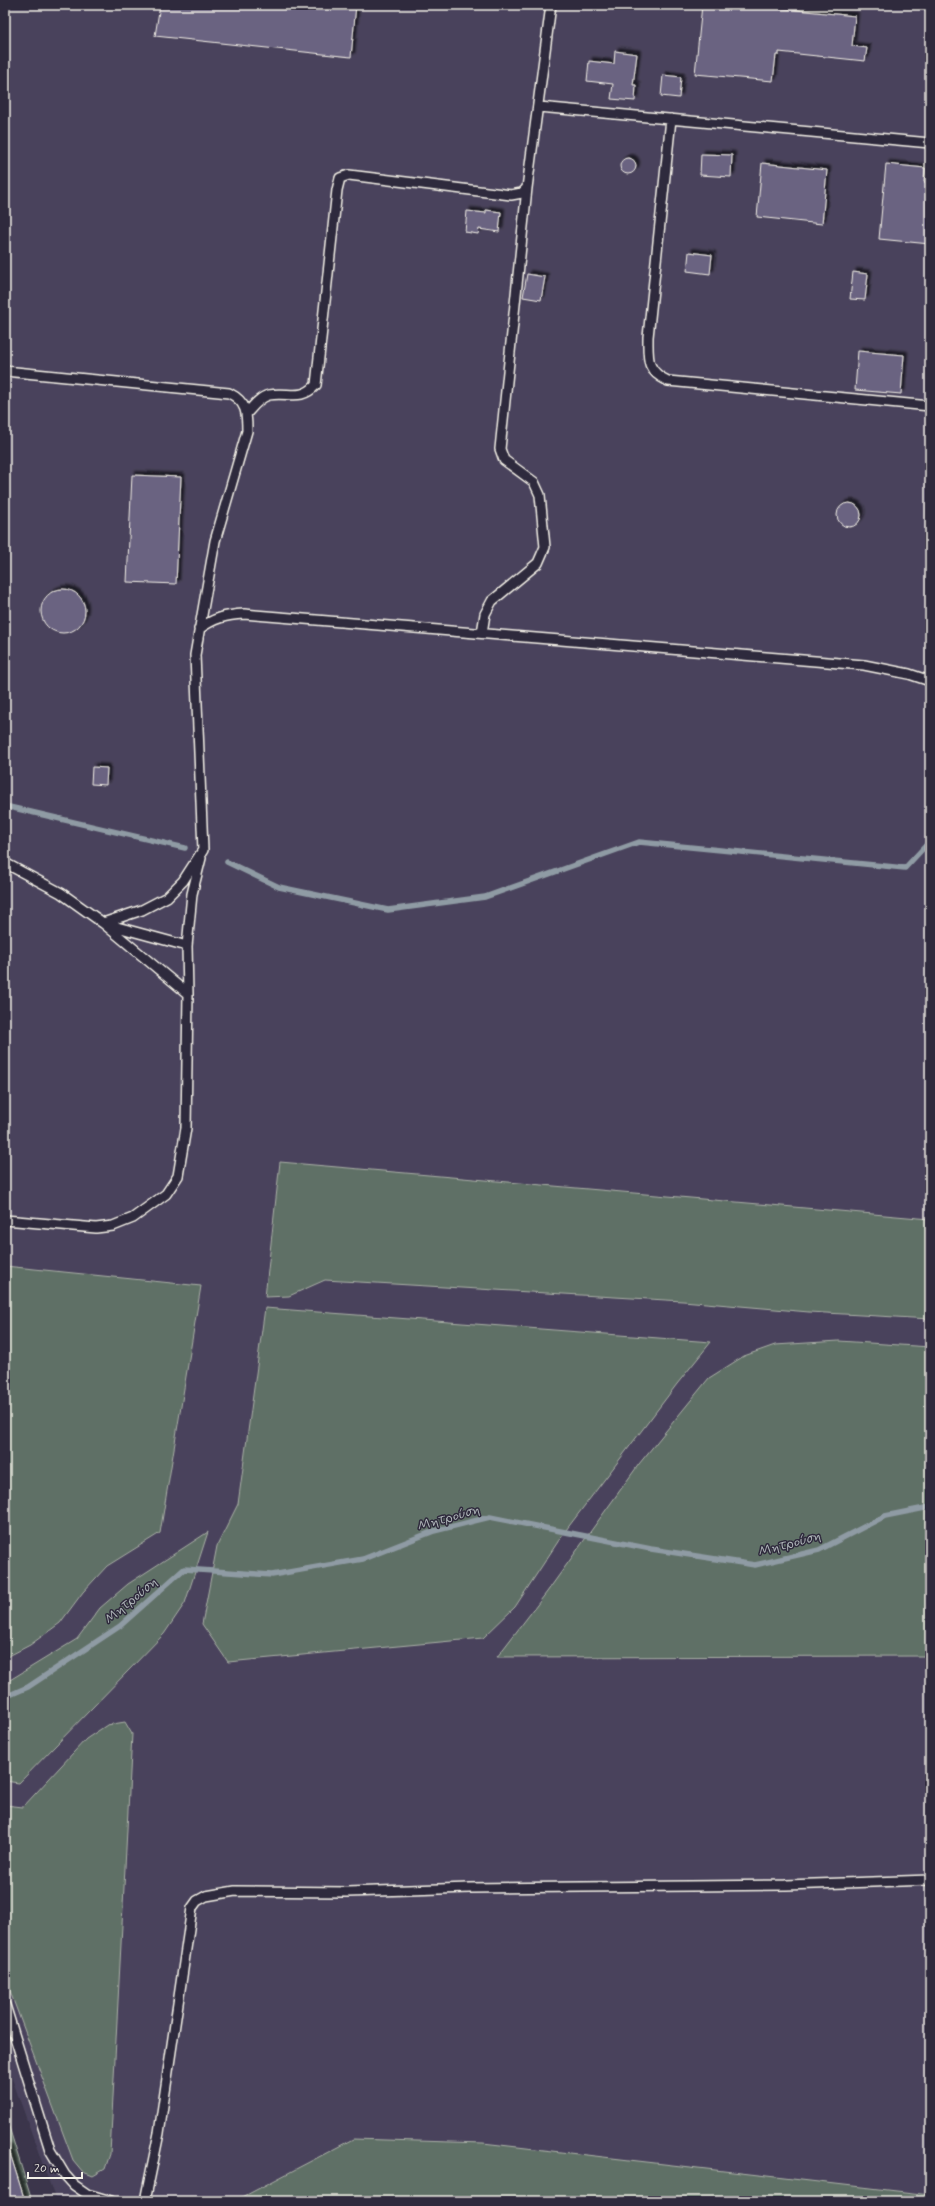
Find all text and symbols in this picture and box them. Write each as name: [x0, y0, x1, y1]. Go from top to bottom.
water label: Μητρούση: [415, 1500, 482, 1536]
water label: Μητρούση: [756, 1527, 823, 1561]
water label: Μητρούση: [100, 1573, 161, 1628]
scale bar: [28, 2154, 82, 2180]
text: 20 m: [34, 2161, 60, 2177]

